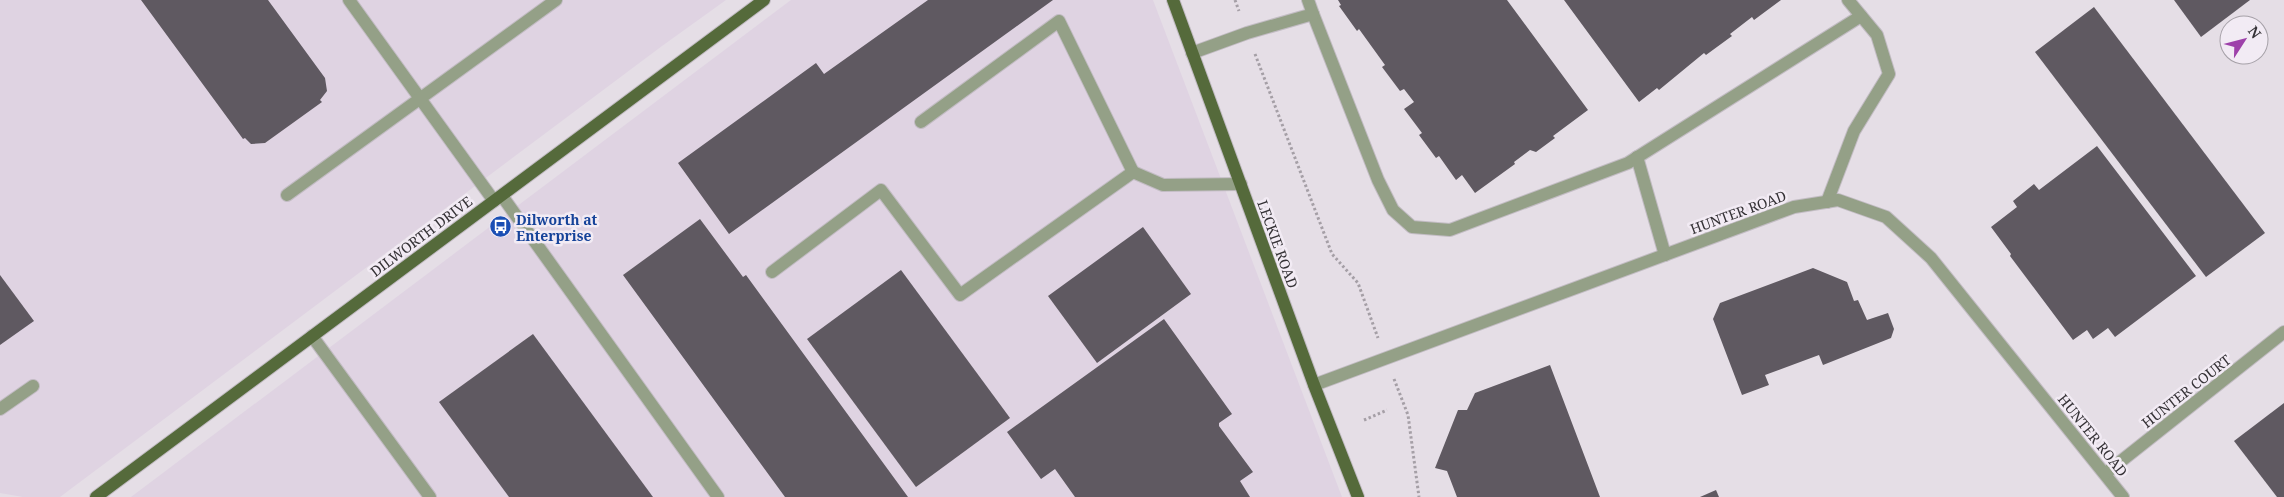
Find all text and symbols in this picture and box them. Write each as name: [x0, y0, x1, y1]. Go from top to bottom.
north arrow: [2219, 15, 2269, 65]
text: N: [2244, 22, 2266, 42]
street label: HUNTER ROAD: [1687, 186, 1789, 238]
street label: DILWORTH DRIVE: [366, 191, 476, 281]
street label: LECKIE ROAD: [1253, 197, 1303, 291]
place label: Dilworth at Enterprise: [516, 210, 598, 245]
bus stop icon: Dilworth at Enterprise: [488, 215, 512, 239]
street label: HUNTER COURT: [2137, 350, 2235, 432]
street label: HUNTER ROAD: [2054, 390, 2132, 480]

